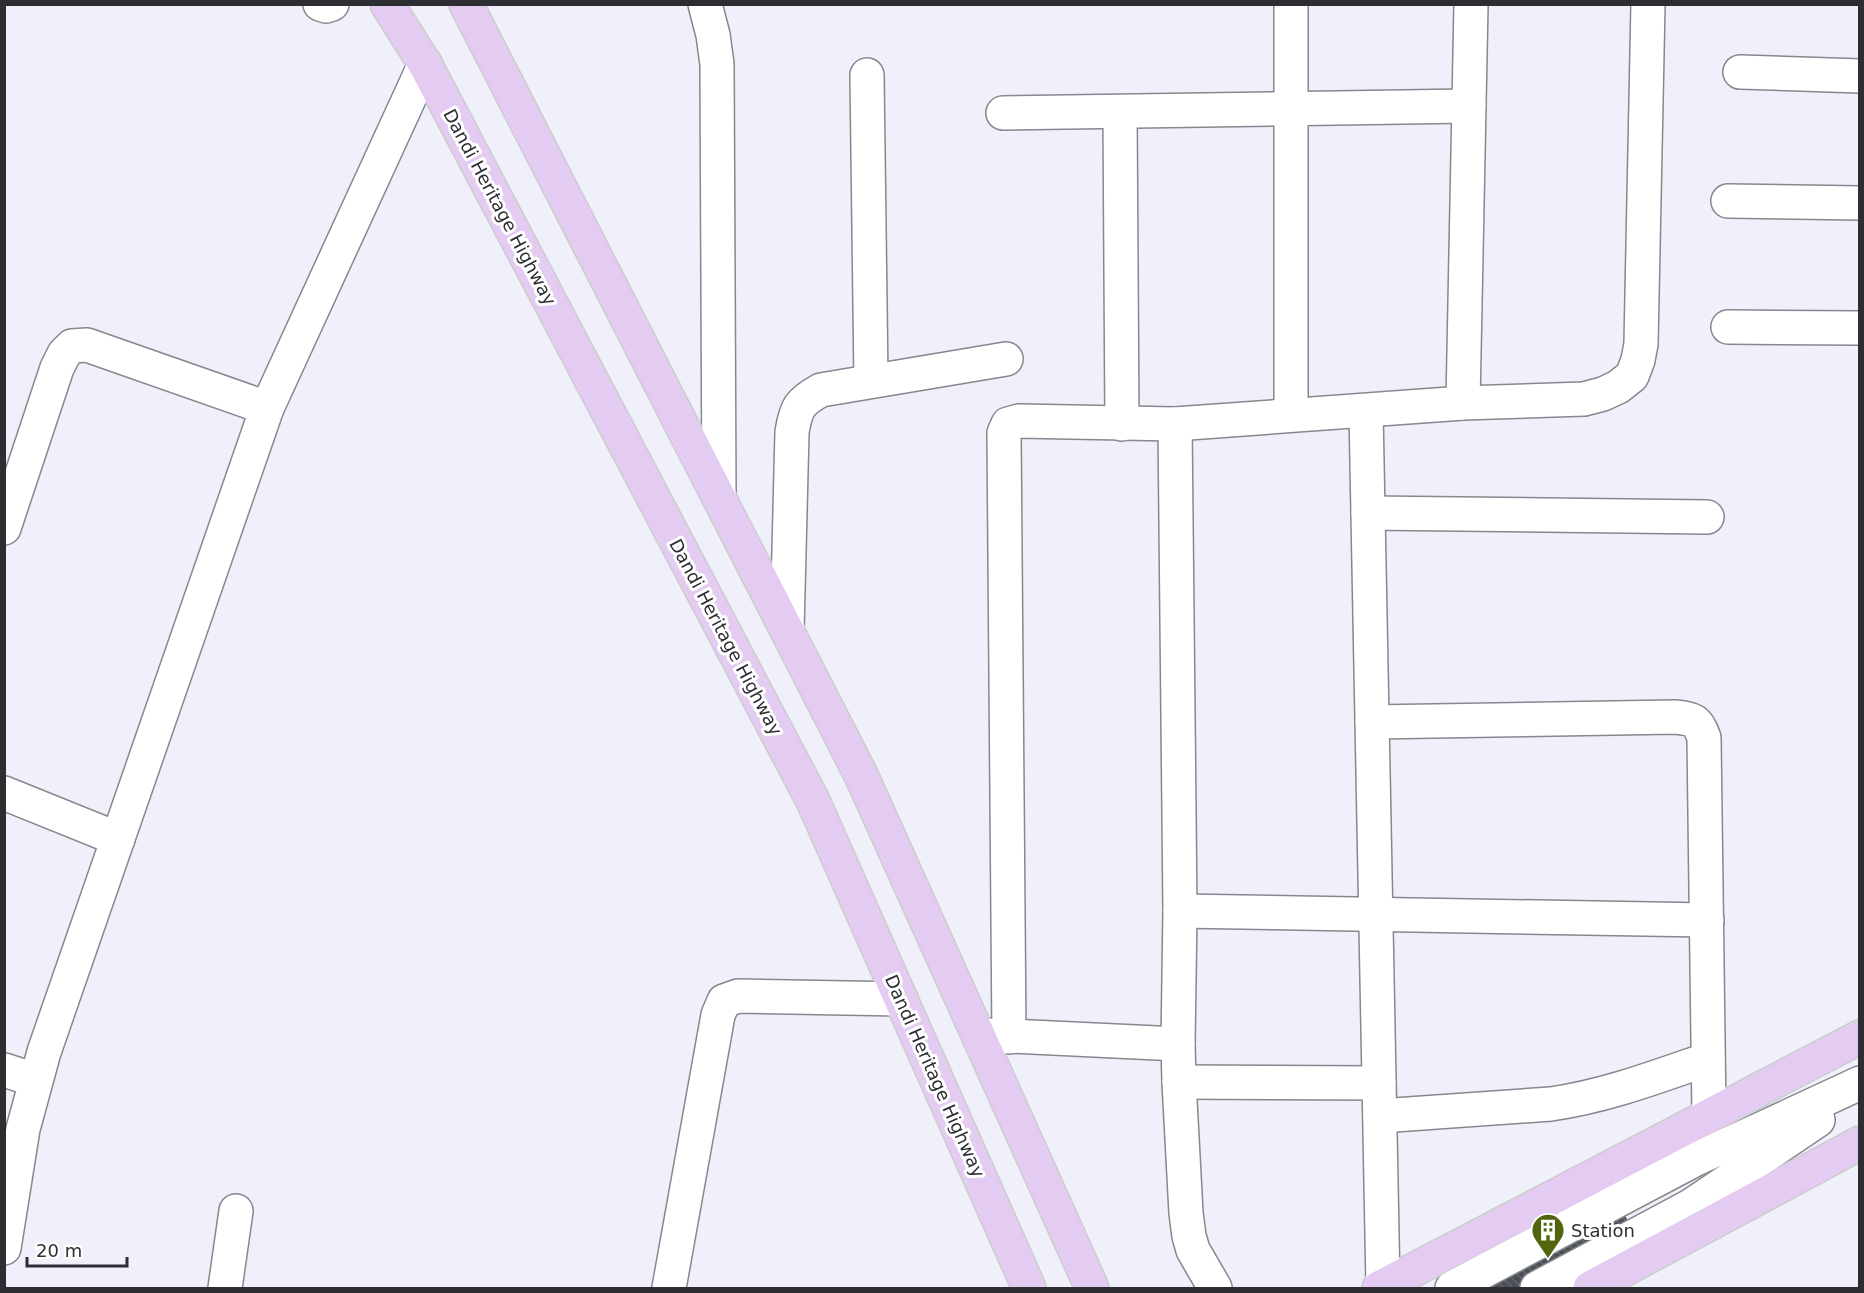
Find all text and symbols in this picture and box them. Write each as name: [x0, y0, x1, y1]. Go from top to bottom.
street label: Dandi Heritage Highway: [439, 105, 561, 309]
street label: Dandi Heritage Highway: [665, 535, 787, 739]
street label: Dandi Heritage Highway: [881, 971, 989, 1181]
building icon: Station: [1530, 1212, 1566, 1259]
place label: Station: [1571, 1220, 1635, 1241]
scale bar: [27, 1230, 128, 1268]
text: 20 m: [36, 1240, 82, 1261]

